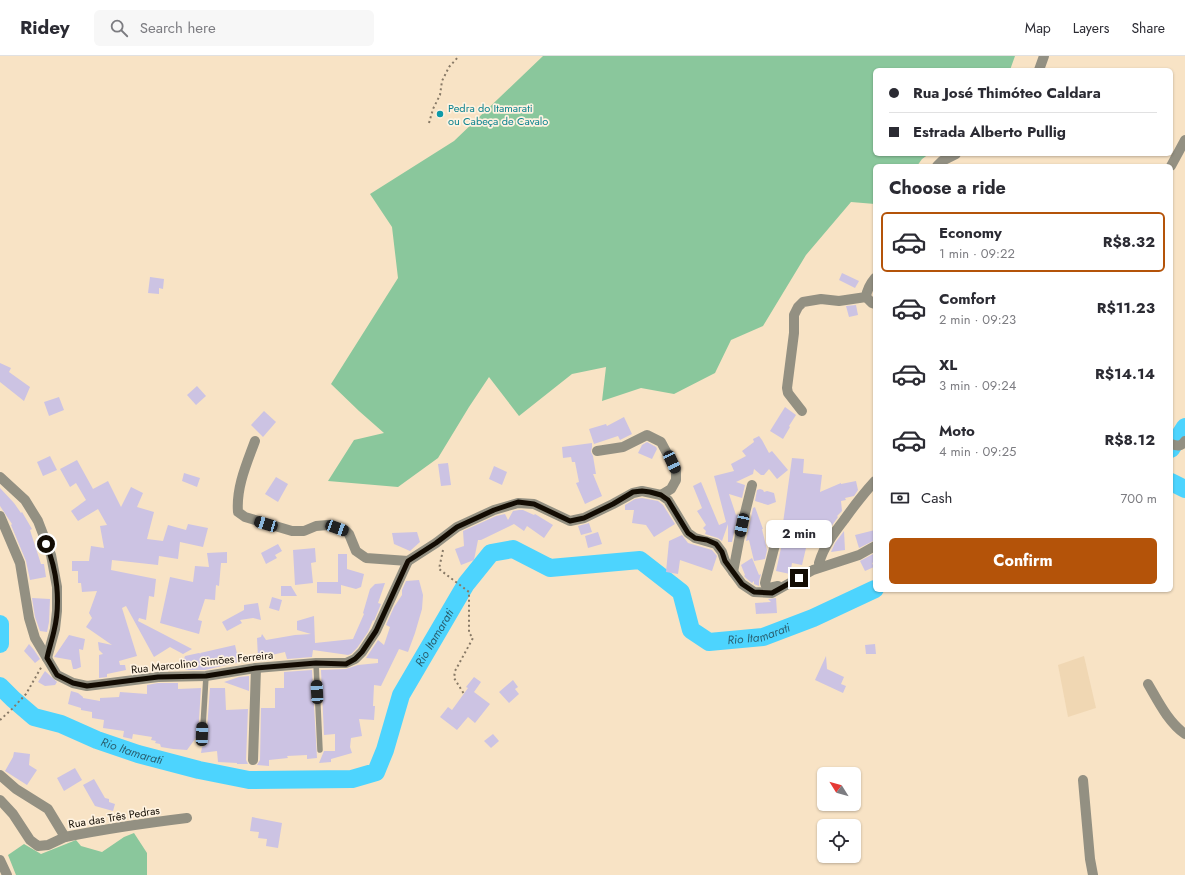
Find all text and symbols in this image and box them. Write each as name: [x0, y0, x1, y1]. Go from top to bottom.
search box: [94, 10, 374, 46]
text: Ridey: [20, 14, 70, 41]
icon: search: [108, 17, 130, 39]
text: Search here: [140, 17, 216, 39]
text: Map: [1025, 18, 1051, 38]
text: Layers: [1073, 18, 1109, 38]
text: Share: [1131, 18, 1165, 38]
text: Rua José Thimóteo Caldara: [913, 82, 1101, 104]
place label: Pedra do Itamarati ou Cabeça de Cavalo: [448, 100, 548, 129]
marker: Pedra do Itamarati ou Cabeça de Cavalo: [435, 109, 445, 119]
text: Estrada Alberto Pullig: [913, 121, 1066, 143]
text: Choose a ride: [889, 175, 1006, 201]
text: Economy: [939, 222, 1002, 244]
icon: car: [891, 224, 927, 260]
text: R$8.32: [1103, 231, 1155, 253]
text: 1 min · 09:22: [939, 244, 1015, 263]
text: Comfort: [939, 288, 996, 310]
icon: car: [891, 290, 927, 326]
text: R$11.23: [1097, 297, 1155, 319]
text: 2 min · 09:23: [939, 310, 1016, 329]
text: XL: [939, 354, 957, 376]
icon: car: [891, 356, 927, 392]
text: R$14.14: [1095, 363, 1155, 385]
text: 3 min · 09:24: [939, 376, 1016, 395]
text: Moto: [939, 420, 975, 442]
icon: car: [891, 422, 927, 458]
text: R$8.12: [1104, 429, 1155, 451]
text: 4 min · 09:25: [939, 442, 1016, 461]
car: [661, 449, 683, 475]
icon: cash: [889, 487, 911, 509]
text: Cash: [921, 487, 952, 509]
text: 700 m: [1121, 489, 1157, 508]
car: [734, 512, 750, 538]
car: [253, 515, 279, 533]
car: [324, 518, 350, 538]
callout: 2 min: [766, 520, 832, 548]
text: 2 min: [782, 524, 816, 543]
route start: [37, 535, 55, 553]
button: Confirm: [889, 538, 1157, 584]
route end: [790, 569, 808, 587]
water label: Rio Itamarati: [411, 605, 459, 670]
water label: Rio Itamarati: [727, 618, 794, 649]
street label: Rua Marcolino Simões Ferreira: [130, 647, 274, 677]
car: [310, 680, 324, 704]
car: [196, 722, 208, 746]
water label: Rio Itamarati: [98, 733, 166, 769]
north arrow: [817, 767, 861, 811]
map controls: [817, 767, 861, 863]
street label: Rua das Três Pedras: [67, 802, 161, 832]
button: locate: [817, 819, 861, 863]

